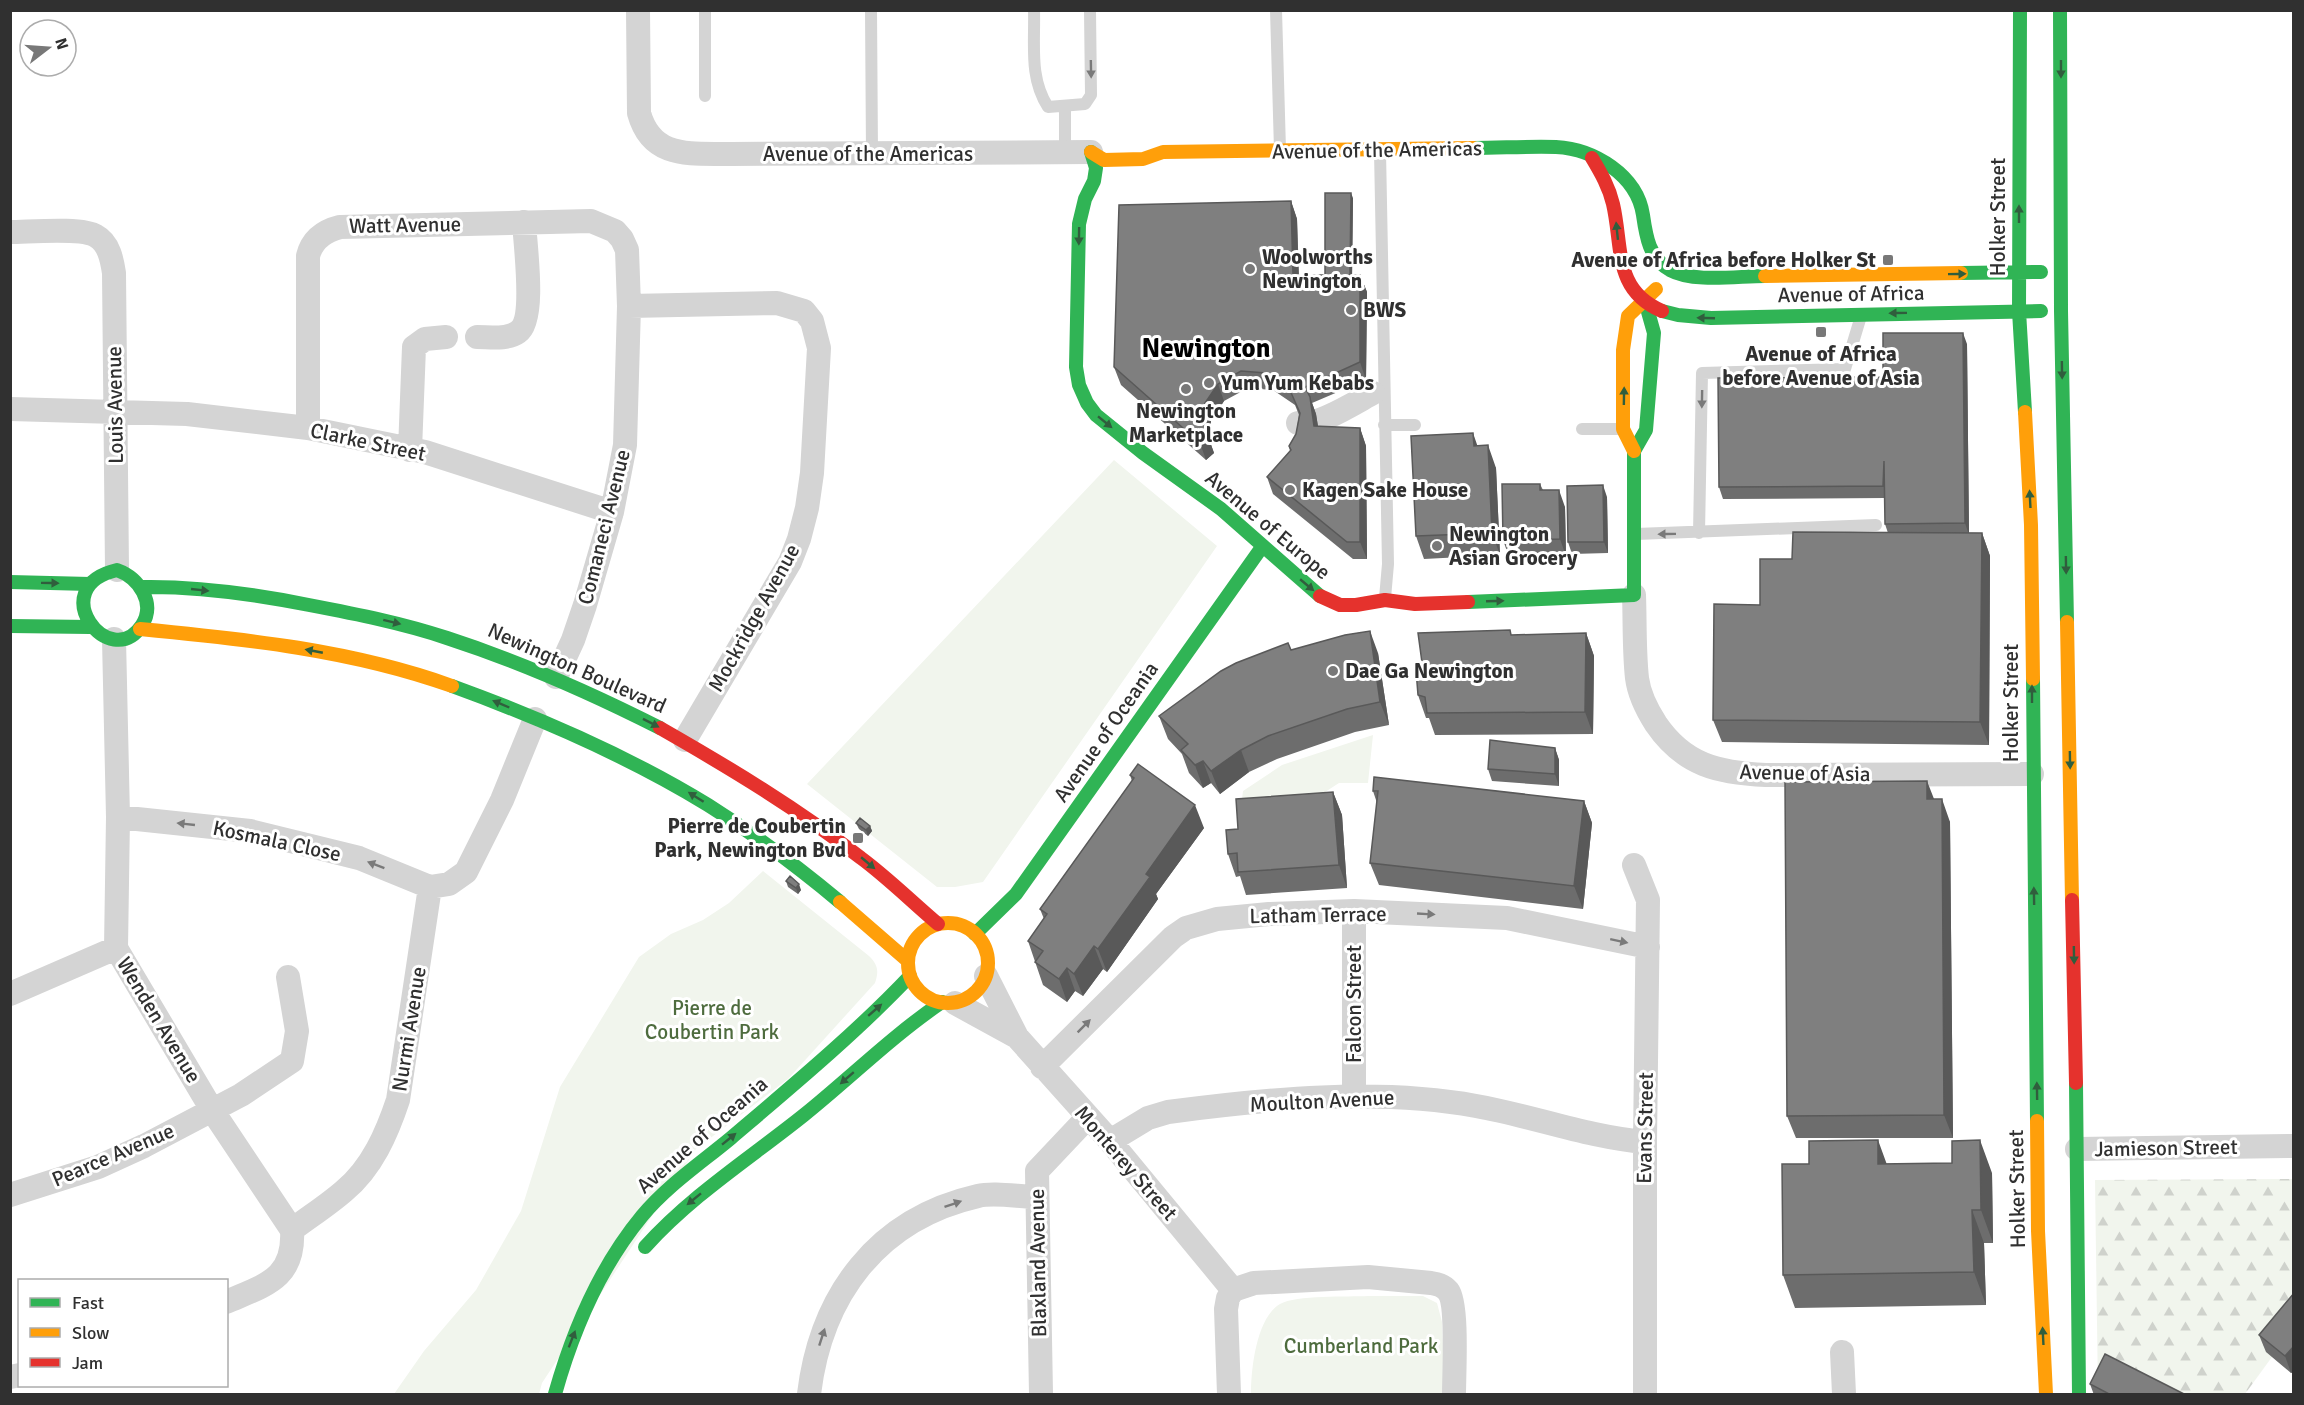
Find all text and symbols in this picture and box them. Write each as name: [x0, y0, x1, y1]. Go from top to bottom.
north arrow: [18, 18, 78, 78]
text: N: [50, 36, 73, 52]
one-way arrow: [1086, 59, 1096, 78]
one-way arrow: [2056, 59, 2066, 78]
street label: Avenue of the Americas: [1272, 135, 1482, 165]
street label: Avenue of the Americas: [763, 141, 973, 167]
street label: Holker Street: [1985, 158, 2011, 276]
one-way arrow: [2014, 205, 2024, 224]
street label: Watt Avenue: [349, 211, 461, 239]
one-way arrow: [1612, 221, 1622, 240]
one-way arrow: [1074, 227, 1084, 246]
place label: Woolworths Newington: [1262, 244, 1373, 294]
place label: Avenue of Africa before Holker St: [1571, 247, 1876, 273]
marker: Avenue of Africa before Holker St: [1881, 253, 1895, 267]
marker: Woolworths Newington: [1243, 262, 1257, 276]
one-way arrow: [1947, 269, 1966, 278]
street label: Avenue of Africa: [1777, 280, 1925, 308]
place label: BWS: [1363, 297, 1406, 323]
marker: BWS: [1344, 303, 1358, 317]
one-way arrow: [1888, 309, 1907, 318]
one-way arrow: [1696, 313, 1715, 323]
marker: Avenue of Africa before Avenue of Asia: [1814, 325, 1828, 339]
district label: Newington: [1142, 332, 1270, 365]
place label: Avenue of Africa before Avenue of Asia: [1722, 341, 1920, 391]
street label: Louis Avenue: [101, 346, 129, 464]
one-way arrow: [2057, 360, 2067, 379]
place label: Yum Yum Kebabs: [1220, 370, 1374, 396]
marker: Yum Yum Kebabs: [1202, 376, 1216, 390]
marker: Newington Marketplace: [1179, 382, 1193, 396]
one-way arrow: [1619, 386, 1628, 405]
one-way arrow: [1697, 389, 1706, 408]
place label: Newington Marketplace: [1129, 398, 1243, 448]
one-way arrow: [1097, 415, 1112, 428]
street label: Clarke Street: [308, 417, 428, 467]
street label: Comaneci Avenue: [572, 447, 636, 607]
street label: Avenue of Europe: [1200, 465, 1336, 585]
place label: Kagen Sake House: [1302, 477, 1468, 503]
marker: Kagen Sake House: [1283, 483, 1297, 497]
one-way arrow: [2025, 490, 2034, 509]
place label: Newington Asian Grocery: [1449, 521, 1578, 571]
one-way arrow: [1657, 529, 1676, 538]
street label: Mockridge Avenue: [703, 539, 805, 697]
marker: Newington Asian Grocery: [1430, 539, 1444, 553]
one-way arrow: [2061, 555, 2071, 574]
one-way arrow: [41, 578, 60, 587]
one-way arrow: [1299, 578, 1314, 591]
one-way arrow: [191, 585, 210, 595]
one-way arrow: [1485, 596, 1504, 605]
one-way arrow: [383, 617, 401, 627]
street label: Newington Boulevard: [484, 617, 670, 719]
street label: Holker Street: [1998, 644, 2024, 762]
one-way arrow: [304, 646, 323, 655]
street label: Avenue of Oceania: [1048, 657, 1164, 807]
place label: Dae Ga Newington: [1345, 658, 1514, 684]
marker: Dae Ga Newington: [1326, 664, 1340, 678]
one-way arrow: [2027, 685, 2037, 704]
one-way arrow: [492, 699, 510, 708]
one-way arrow: [643, 718, 660, 728]
one-way arrow: [2065, 750, 2075, 769]
street label: Avenue of Asia: [1739, 759, 1871, 787]
one-way arrow: [688, 792, 704, 803]
place label: Pierre de Coubertin Park, Newington Bvd: [654, 813, 846, 863]
street label: Kosmala Close: [211, 815, 343, 867]
one-way arrow: [176, 819, 195, 829]
marker: Pierre de Coubertin Park, Newington Bvd: [851, 831, 865, 845]
one-way arrow: [860, 857, 876, 870]
one-way arrow: [367, 860, 385, 869]
one-way arrow: [2029, 886, 2039, 905]
street label: Latham Terrace: [1249, 901, 1387, 929]
one-way arrow: [1417, 910, 1436, 919]
one-way arrow: [1610, 937, 1628, 947]
street label: Falcon Street: [1341, 945, 1367, 1063]
one-way arrow: [2069, 945, 2078, 964]
street label: Wenden Avenue: [111, 952, 207, 1088]
street label: Nurmi Avenue: [386, 965, 432, 1093]
park label: Pierre de Coubertin Park: [645, 995, 780, 1045]
one-way arrow: [867, 1004, 882, 1017]
one-way arrow: [1076, 1019, 1090, 1033]
street label: Avenue of Oceania: [631, 1071, 773, 1199]
one-way arrow: [840, 1071, 855, 1084]
street label: Evans Street: [1631, 1072, 1659, 1184]
one-way arrow: [2032, 1081, 2042, 1100]
street label: Moulton Avenue: [1249, 1084, 1395, 1118]
street label: Monterey Street: [1069, 1100, 1183, 1226]
street label: Pearce Avenue: [48, 1118, 178, 1192]
street label: Holker Street: [2003, 1129, 2031, 1249]
one-way arrow: [721, 1133, 736, 1146]
street label: Jamieson Street: [2094, 1134, 2238, 1162]
street label: Blaxland Avenue: [1024, 1188, 1052, 1338]
one-way arrow: [687, 1193, 702, 1205]
one-way arrow: [944, 1199, 962, 1209]
legend: [18, 1279, 228, 1387]
text: Fast: [72, 1292, 104, 1314]
text: Slow: [72, 1322, 109, 1344]
one-way arrow: [2038, 1327, 2047, 1346]
one-way arrow: [817, 1328, 827, 1346]
one-way arrow: [567, 1329, 577, 1347]
park label: Cumberland Park: [1284, 1333, 1439, 1359]
text: Jam: [72, 1352, 103, 1374]

